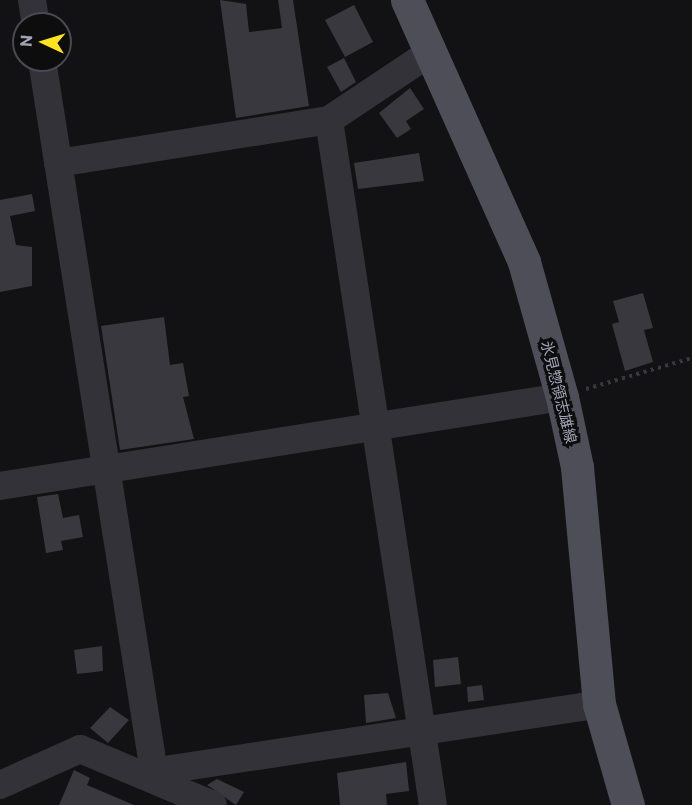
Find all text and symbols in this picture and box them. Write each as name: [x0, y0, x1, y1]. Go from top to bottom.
north arrow: [12, 12, 72, 72]
text: N: [16, 34, 35, 47]
street label: 氷見惣領志雄線: [538, 339, 580, 445]

